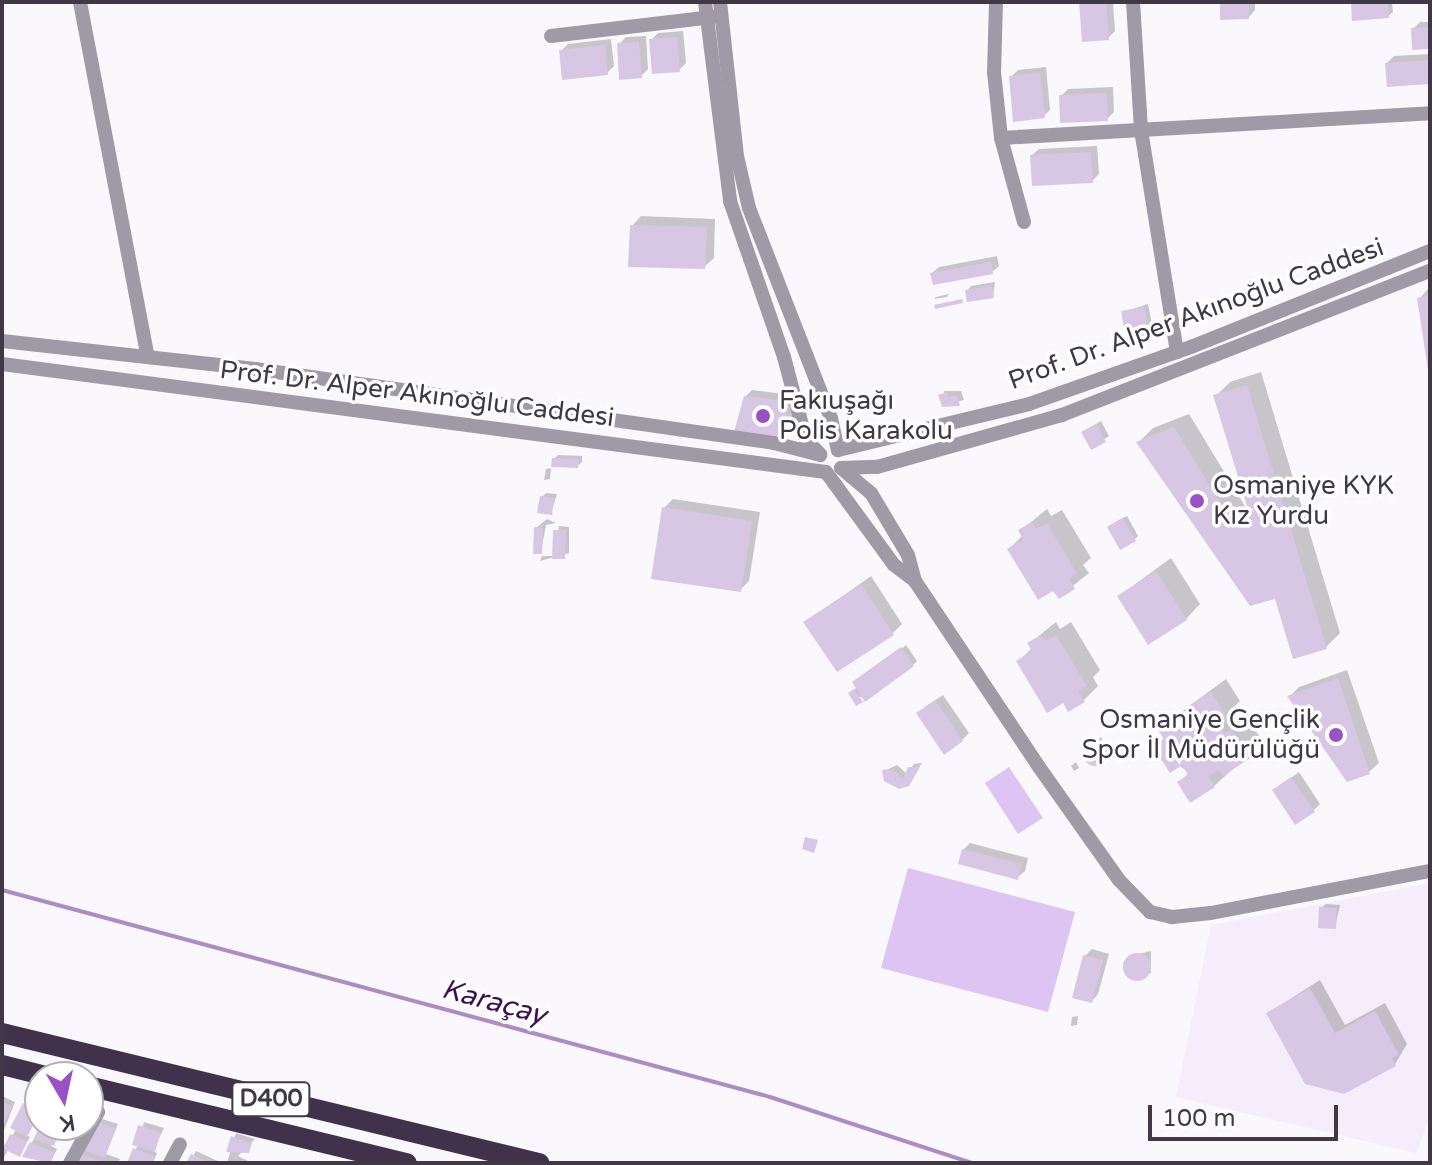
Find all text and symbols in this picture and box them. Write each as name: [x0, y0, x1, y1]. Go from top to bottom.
street label: Prof. Dr. Alper Akınoğlu Caddesi: [1004, 231, 1388, 397]
street label: Prof. Dr. Alper Akınoğlu Caddesi: [218, 354, 616, 434]
place label: Fakıuşağı Polis Karakolu: [779, 385, 953, 446]
marker: Fakıuşağı Polis Karakolu: [754, 407, 772, 425]
place label: Osmaniye KYK Kız Yurdu: [1213, 470, 1394, 532]
marker: Osmaniye KYK Kız Yurdu: [1188, 492, 1206, 510]
place label: Osmaniye Gençlik Spor İl Müdürülüğü: [1082, 704, 1320, 766]
marker: Osmaniye Gençlik Spor İl Müdürülüğü: [1327, 726, 1345, 744]
water label: Karaçay: [438, 972, 550, 1032]
north arrow: [24, 1061, 104, 1141]
road number: D400: [231, 1079, 311, 1119]
scale bar: [1152, 1089, 1342, 1139]
text: 100 m: [1162, 1104, 1236, 1133]
text: K: [58, 1109, 77, 1137]

